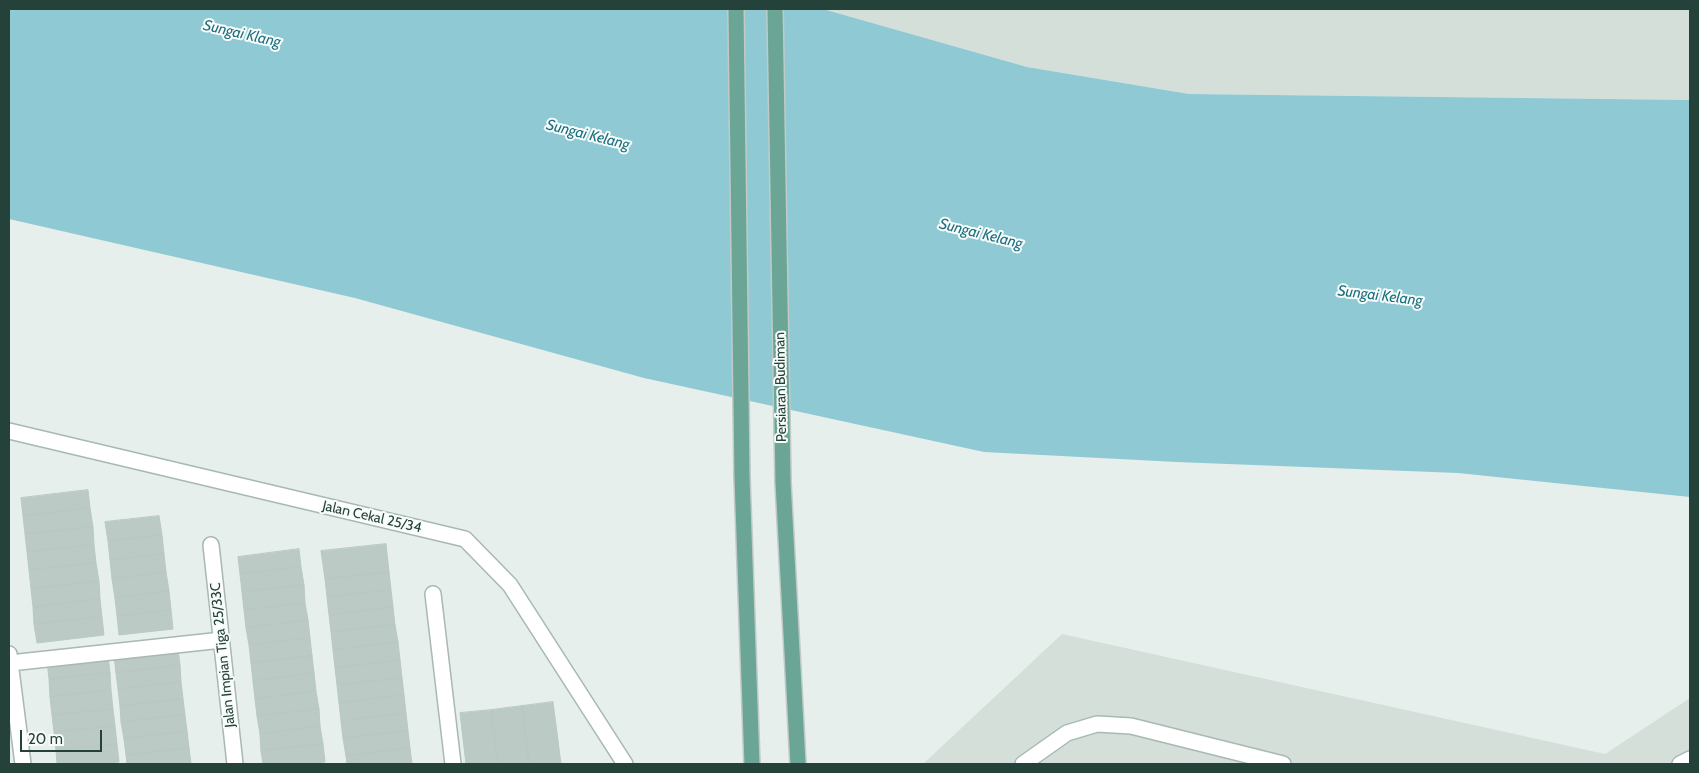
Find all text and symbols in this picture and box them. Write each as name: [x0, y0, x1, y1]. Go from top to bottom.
water label: Sungai Klang: [202, 16, 282, 52]
water label: Sungai Kelang: [544, 116, 632, 154]
water label: Sungai Kelang: [937, 215, 1025, 253]
water label: Sungai Kelang: [1337, 282, 1423, 310]
street label: Persiaran Budiman: [772, 332, 790, 442]
street label: Jalan Cekal 25/34: [321, 497, 423, 537]
street label: Jalan Impian Tiga 25/33C: [207, 582, 239, 728]
scale bar: [22, 720, 105, 752]
text: 20 m: [28, 730, 63, 748]

